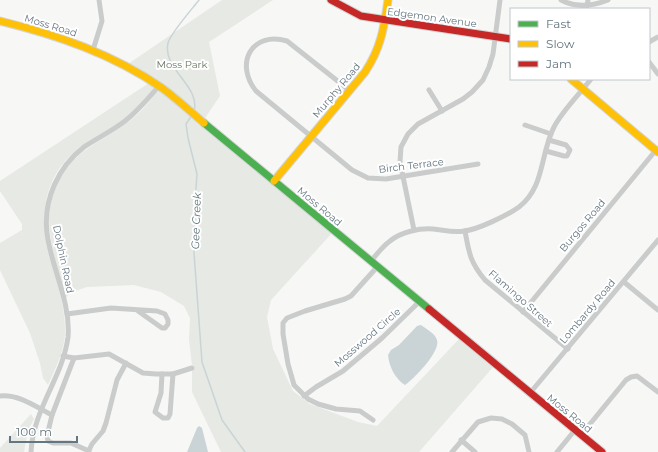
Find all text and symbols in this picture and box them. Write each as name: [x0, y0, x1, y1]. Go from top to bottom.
street label: Edgemon Avenue: [386, 5, 478, 30]
legend: [510, 8, 650, 80]
street label: Moss Road: [23, 11, 79, 40]
text: Fast: [546, 16, 571, 31]
text: Slow: [546, 36, 575, 51]
text: Jam: [545, 56, 572, 71]
park label: Moss Park: [156, 58, 208, 71]
street label: Murphy Road: [310, 60, 363, 120]
street label: Birch Terrace: [378, 155, 444, 176]
street label: Moss Road: [295, 184, 345, 229]
water label: Gee Creek: [188, 192, 204, 250]
street label: Burgos Road: [557, 196, 608, 254]
street label: Dolphin Road: [50, 224, 77, 294]
street label: Flamingo Street: [486, 267, 555, 330]
street label: Lombardy Road: [557, 276, 618, 346]
street label: Mosswood Circle: [331, 305, 403, 370]
street label: Moss Road: [544, 391, 595, 436]
scale bar: [10, 418, 77, 444]
text: 100 m: [16, 424, 52, 439]

